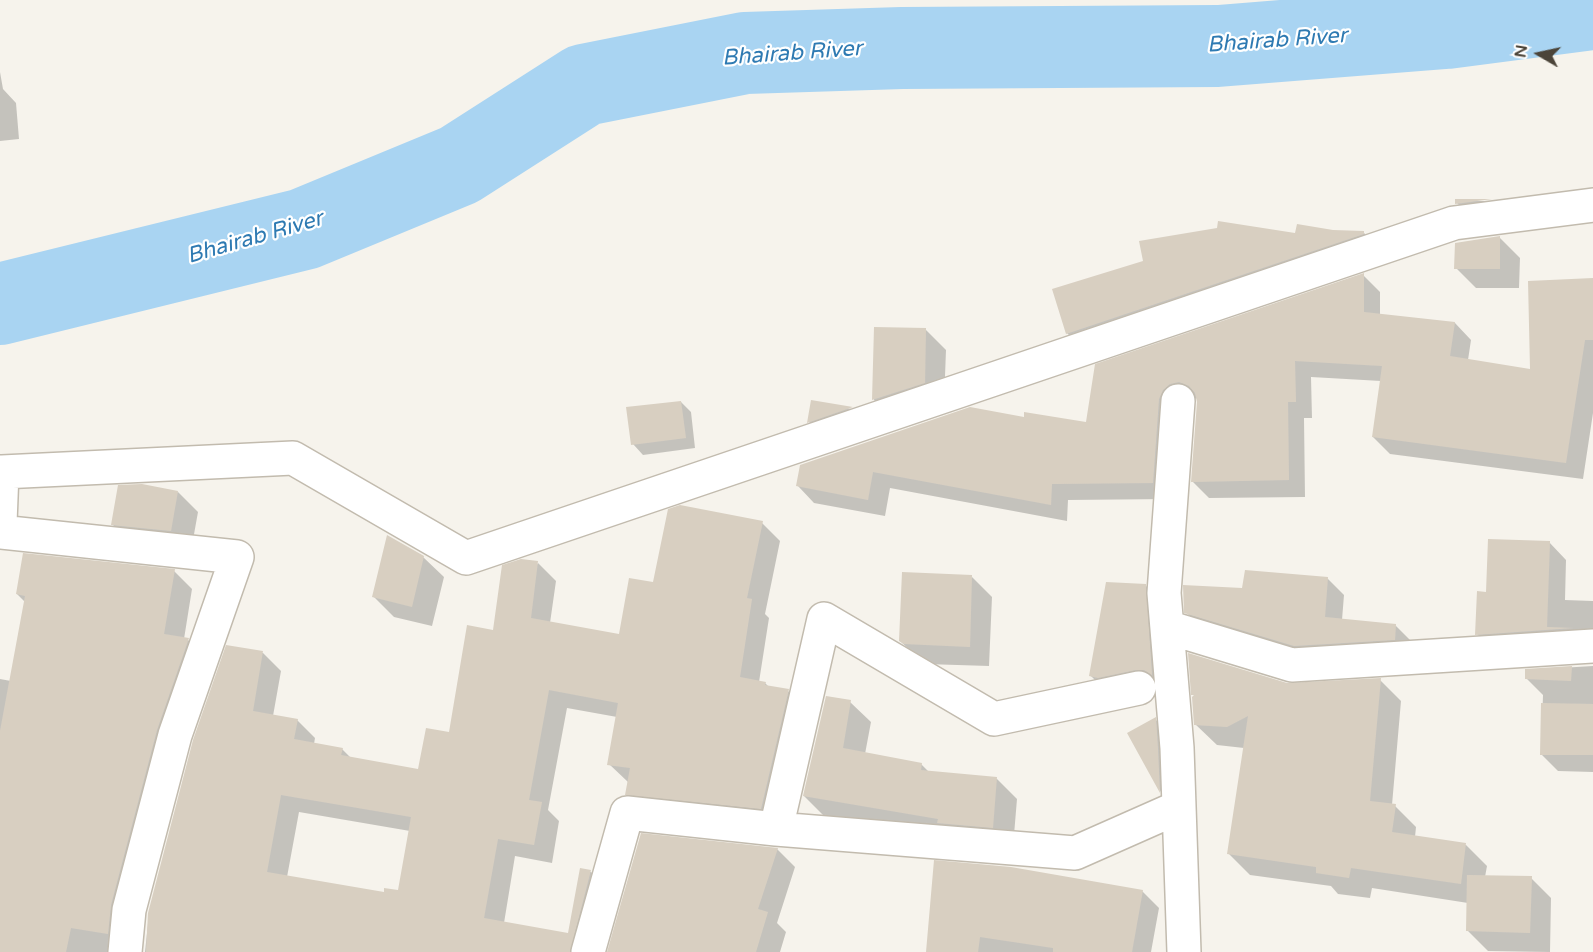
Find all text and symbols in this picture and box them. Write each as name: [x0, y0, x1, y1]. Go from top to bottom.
water label: Bhairab River: [1206, 23, 1348, 59]
north arrow: [1509, 24, 1569, 84]
water label: Bhairab River: [721, 36, 863, 72]
text: N: [1510, 43, 1532, 59]
water label: Bhairab River: [184, 206, 326, 270]

